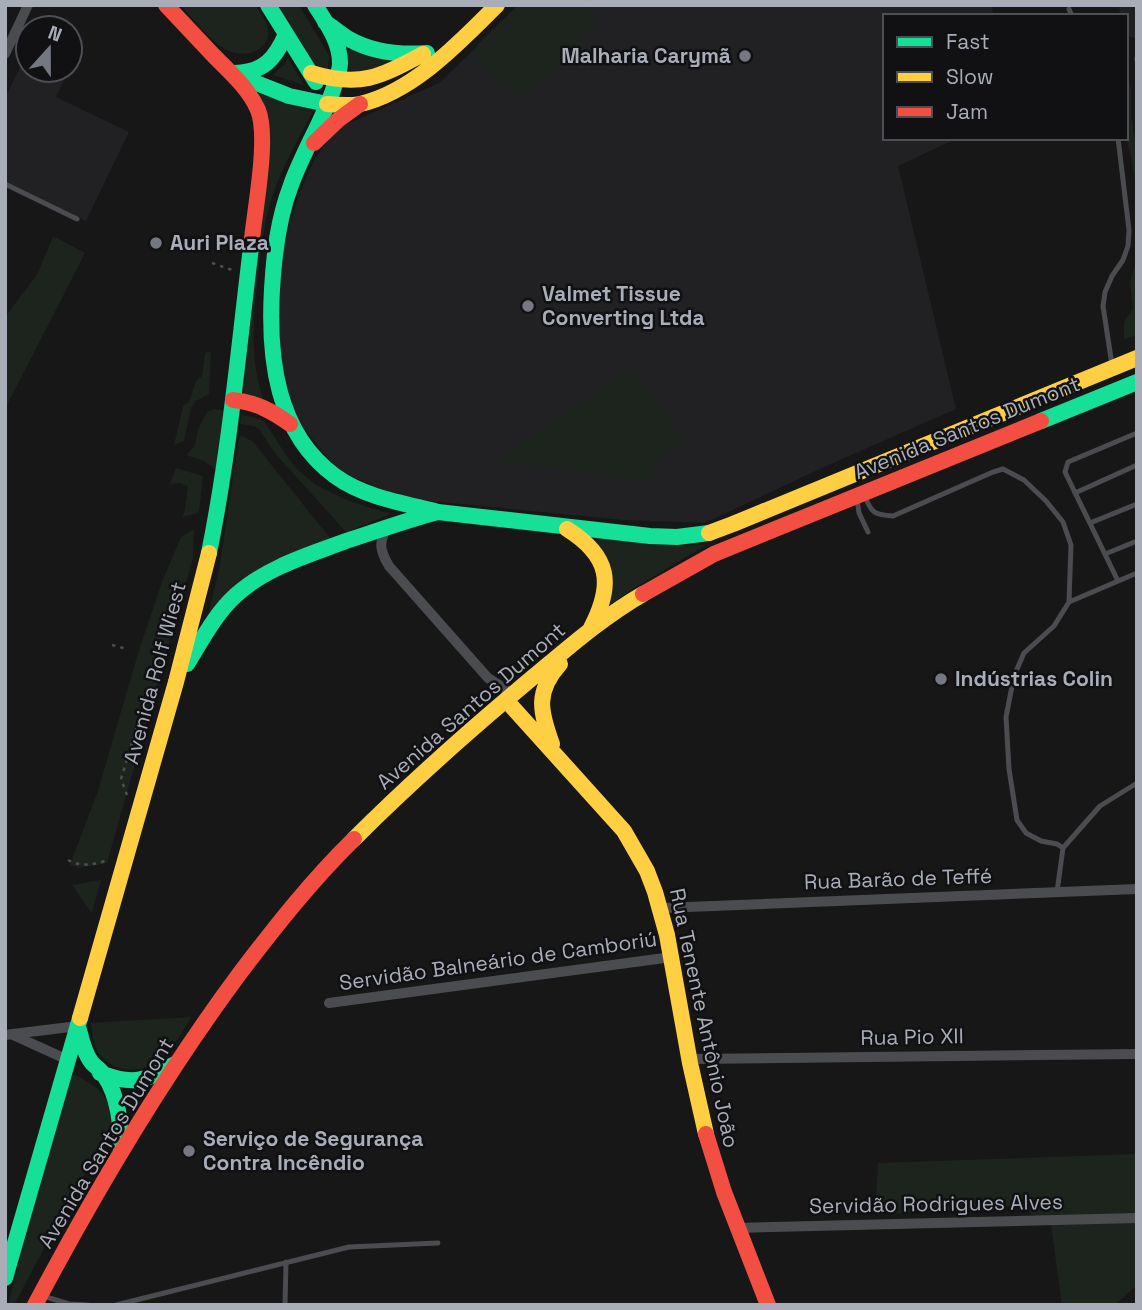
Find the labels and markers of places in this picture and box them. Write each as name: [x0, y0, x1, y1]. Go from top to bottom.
place label: Malharia Carymã: [561, 42, 731, 69]
marker: Malharia Carymã: [737, 48, 753, 64]
place label: Auri Plaza: [170, 229, 269, 256]
marker: Auri Plaza: [148, 235, 164, 251]
place label: Valmet Tissue Converting Ltda: [542, 280, 705, 331]
marker: Valmet Tissue Converting Ltda: [520, 298, 536, 314]
place label: Indústrias Colin: [955, 665, 1113, 692]
marker: Indústrias Colin: [933, 671, 949, 687]
place label: Serviço de Segurança Contra Incêndio: [203, 1125, 423, 1176]
marker: Serviço de Segurança Contra Incêndio: [181, 1143, 197, 1159]

